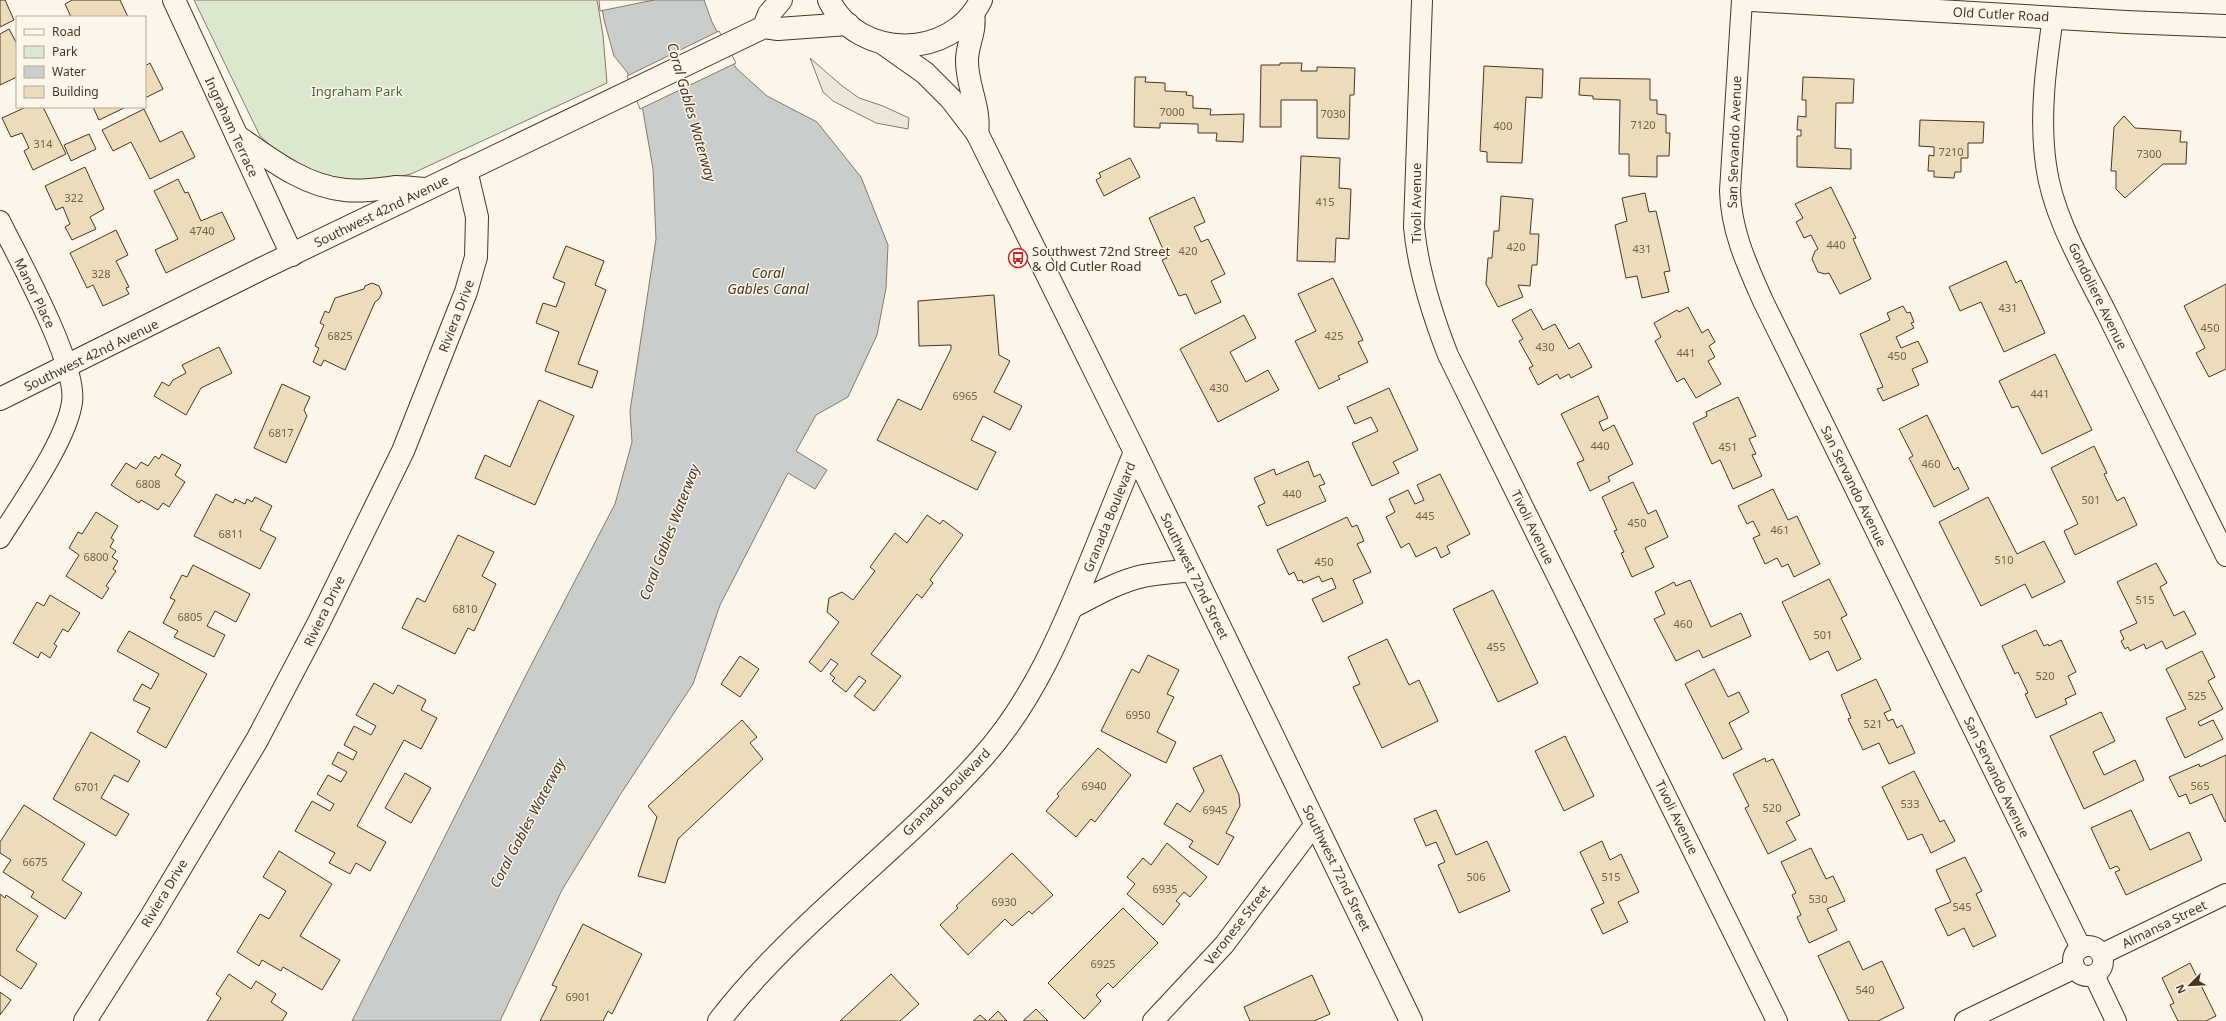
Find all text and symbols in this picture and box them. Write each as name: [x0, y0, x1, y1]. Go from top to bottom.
street label: Old Cutler Road: [1952, 2, 2050, 26]
legend: [16, 16, 146, 108]
text: Road: [52, 23, 81, 40]
water label: Coral Gables Waterway: [663, 40, 721, 185]
text: Park: [52, 43, 78, 60]
text: Water: [52, 63, 86, 80]
street label: Ingraham Terrace: [201, 74, 263, 180]
street label: San Servando Avenue: [1723, 75, 1745, 209]
park label: Ingraham Park: [311, 82, 403, 100]
text: Building: [52, 83, 99, 100]
house number: 7000: [1159, 104, 1185, 119]
house number: 7030: [1320, 106, 1346, 121]
house number: 7120: [1630, 117, 1656, 132]
house number: 400: [1494, 118, 1512, 133]
house number: 314: [34, 136, 53, 151]
house number: 7210: [1938, 144, 1964, 159]
house number: 7300: [2136, 146, 2162, 161]
street label: Tivoli Avenue: [1407, 163, 1425, 243]
street label: Southwest 42nd Avenue: [311, 171, 451, 251]
house number: 322: [65, 190, 83, 205]
house number: 415: [1316, 194, 1334, 209]
house number: 4740: [189, 223, 215, 238]
house number: 440: [1827, 237, 1845, 252]
house number: 420: [1507, 239, 1525, 254]
street label: Gondoliere Avenue: [2064, 240, 2132, 352]
house number: 431: [1633, 241, 1651, 256]
place label: Southwest 72nd Street & Old Cutler Road: [1032, 242, 1170, 275]
house number: 420: [1179, 243, 1197, 258]
bus stop icon: Southwest 72nd Street & Old Cutler Road: [1007, 247, 1029, 269]
street label: Manor Place: [10, 255, 60, 331]
water label: Coral Gables Canal: [727, 263, 809, 298]
house number: 328: [92, 266, 110, 281]
street label: Riviera Drive: [434, 277, 478, 355]
house number: 431: [1999, 300, 2017, 315]
street label: Southwest 42nd Avenue: [21, 315, 161, 395]
house number: 450: [2201, 320, 2219, 335]
house number: 6825: [327, 328, 353, 343]
house number: 425: [1325, 328, 1343, 343]
house number: 430: [1536, 339, 1554, 354]
house number: 441: [1677, 345, 1695, 360]
house number: 450: [1888, 348, 1906, 363]
house number: 430: [1210, 380, 1228, 395]
house number: 441: [2031, 386, 2049, 401]
house number: 6965: [952, 388, 978, 403]
street label: San Servando Avenue: [1817, 423, 1891, 549]
house number: 6817: [268, 425, 294, 440]
house number: 440: [1591, 438, 1609, 453]
house number: 451: [1719, 439, 1737, 454]
house number: 460: [1922, 456, 1940, 471]
street label: Granada Boulevard: [1079, 459, 1139, 575]
water label: Coral Gables Waterway: [634, 460, 704, 603]
house number: 6808: [135, 476, 161, 491]
house number: 440: [1283, 486, 1301, 501]
street label: Tivoli Avenue: [1507, 487, 1559, 567]
house number: 501: [2082, 492, 2100, 507]
house number: 445: [1416, 508, 1434, 523]
street label: Southwest 72nd Street: [1157, 510, 1234, 642]
house number: 450: [1628, 515, 1646, 530]
house number: 461: [1771, 522, 1789, 537]
house number: 6811: [218, 526, 244, 541]
house number: 6800: [83, 549, 109, 564]
house number: 510: [1995, 552, 2013, 567]
house number: 450: [1315, 554, 1333, 569]
street label: Riviera Drive: [299, 573, 349, 649]
house number: 515: [2136, 592, 2154, 607]
house number: 6810: [452, 601, 478, 616]
house number: 6805: [177, 609, 203, 624]
house number: 460: [1674, 616, 1692, 631]
house number: 501: [1814, 627, 1832, 642]
house number: 455: [1487, 639, 1505, 654]
house number: 520: [2036, 668, 2054, 683]
house number: 525: [2188, 688, 2206, 703]
house number: 6950: [1125, 707, 1151, 722]
street label: San Servando Avenue: [1960, 714, 2034, 840]
house number: 521: [1864, 716, 1882, 731]
street label: Granada Boulevard: [898, 744, 994, 840]
water label: Coral Gables Waterway: [485, 754, 570, 891]
street label: Tivoli Avenue: [1651, 777, 1703, 857]
house number: 6940: [1081, 778, 1107, 793]
house number: 565: [2191, 778, 2209, 793]
house number: 6701: [74, 779, 100, 794]
house number: 533: [1901, 796, 1919, 811]
house number: 520: [1763, 800, 1781, 815]
house number: 6945: [1202, 802, 1228, 817]
street label: Southwest 72nd Street: [1299, 802, 1376, 934]
house number: 6675: [22, 854, 48, 869]
street label: Riviera Drive: [137, 856, 191, 930]
house number: 506: [1467, 869, 1485, 884]
house number: 515: [1602, 869, 1620, 884]
house number: 6935: [1152, 881, 1178, 896]
street label: Veronese Street: [1200, 881, 1274, 969]
house number: 530: [1809, 891, 1827, 906]
house number: 6930: [991, 894, 1017, 909]
street label: Almansa Street: [2119, 896, 2210, 952]
house number: 545: [1953, 899, 1971, 914]
house number: 6925: [1090, 956, 1116, 971]
north arrow: [2170, 965, 2210, 1005]
house number: 540: [1856, 982, 1874, 997]
text: N: [2172, 982, 2189, 996]
house number: 6901: [565, 989, 591, 1004]

